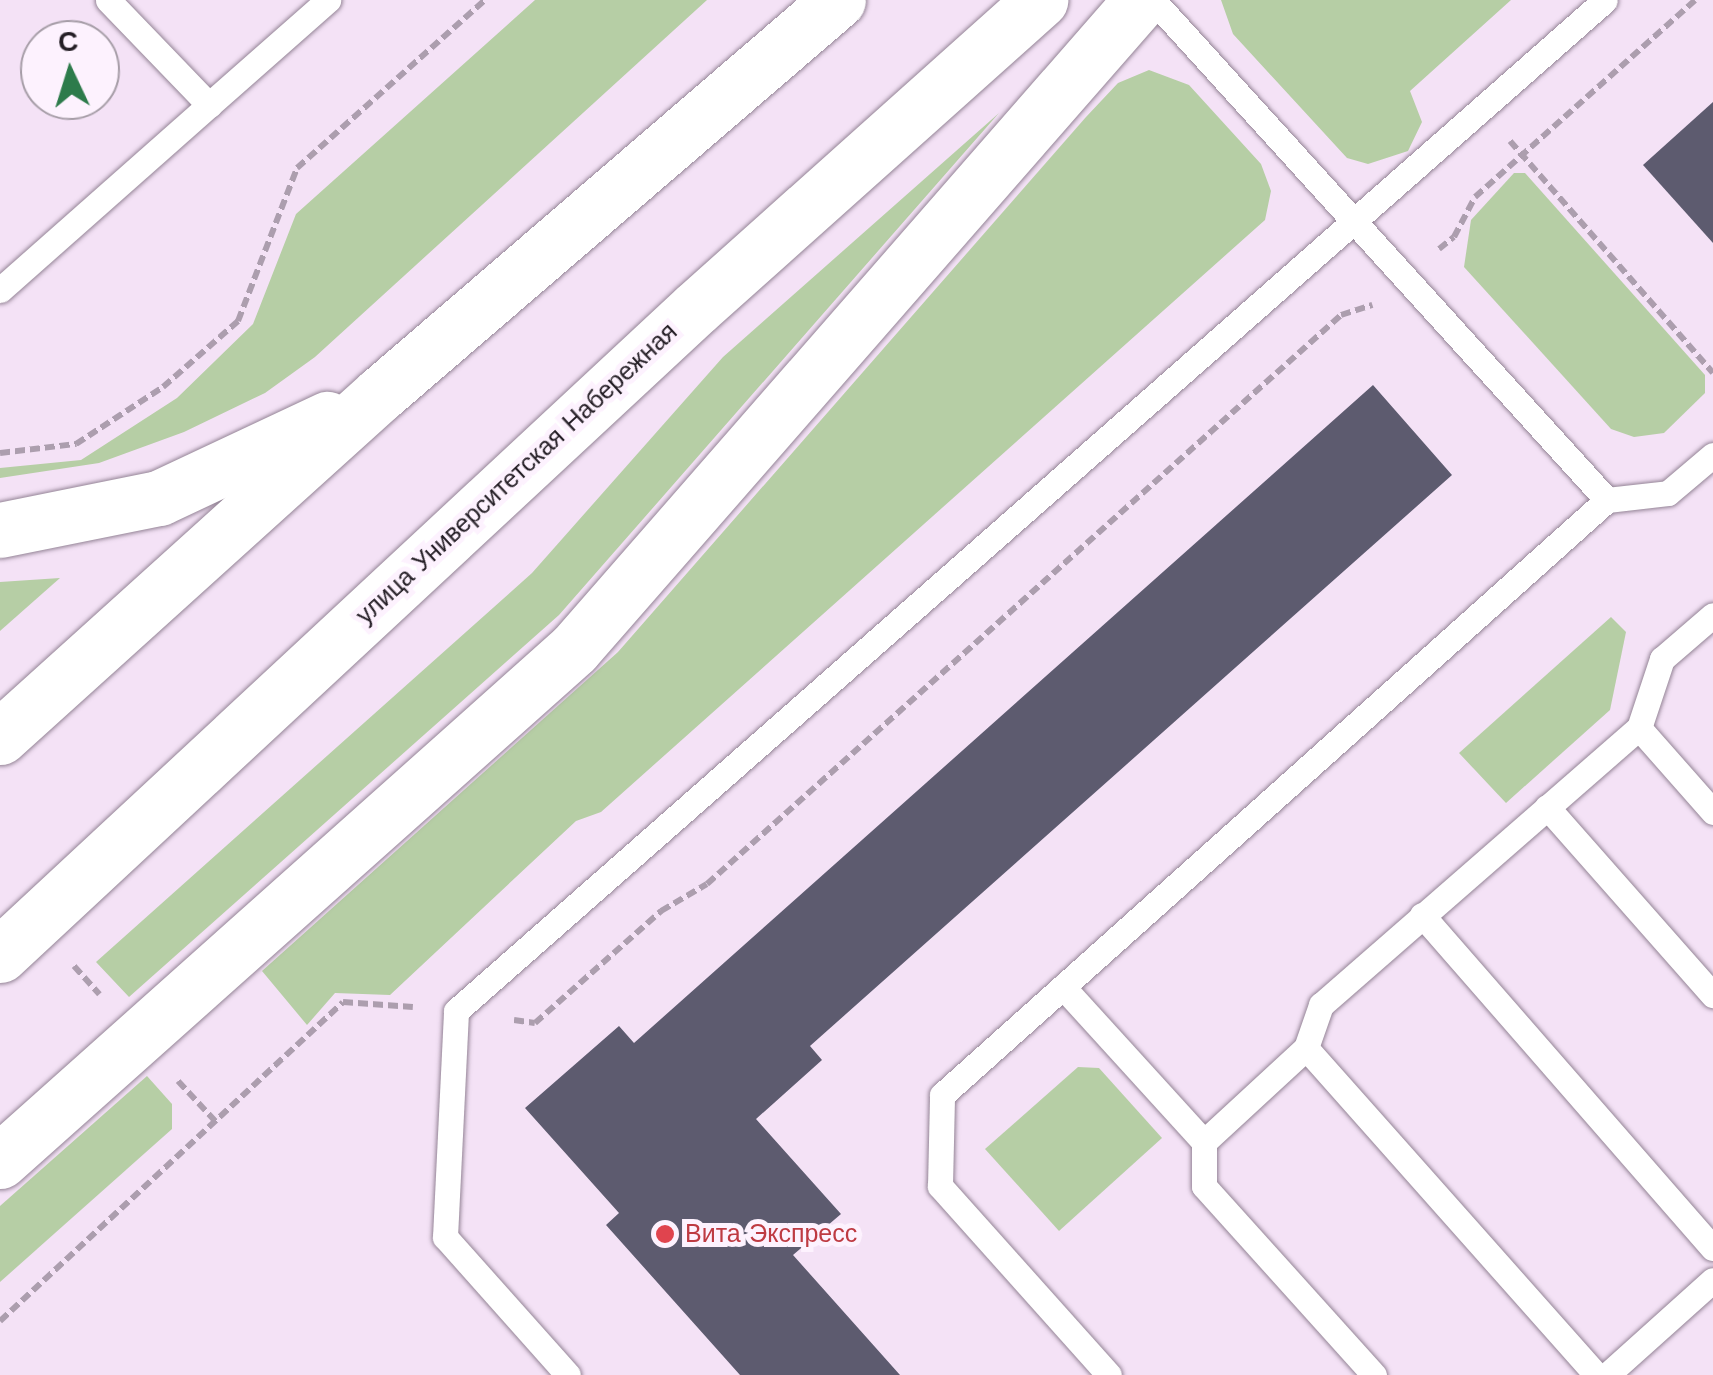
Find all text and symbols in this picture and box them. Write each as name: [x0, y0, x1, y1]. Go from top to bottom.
north arrow: [20, 20, 120, 120]
text: С: [57, 24, 79, 59]
street label: улица Университетская Набережная: [350, 317, 684, 631]
place label: Вита Экспресс: [685, 1219, 857, 1249]
marker: Вита Экспресс: [654, 1223, 676, 1245]

